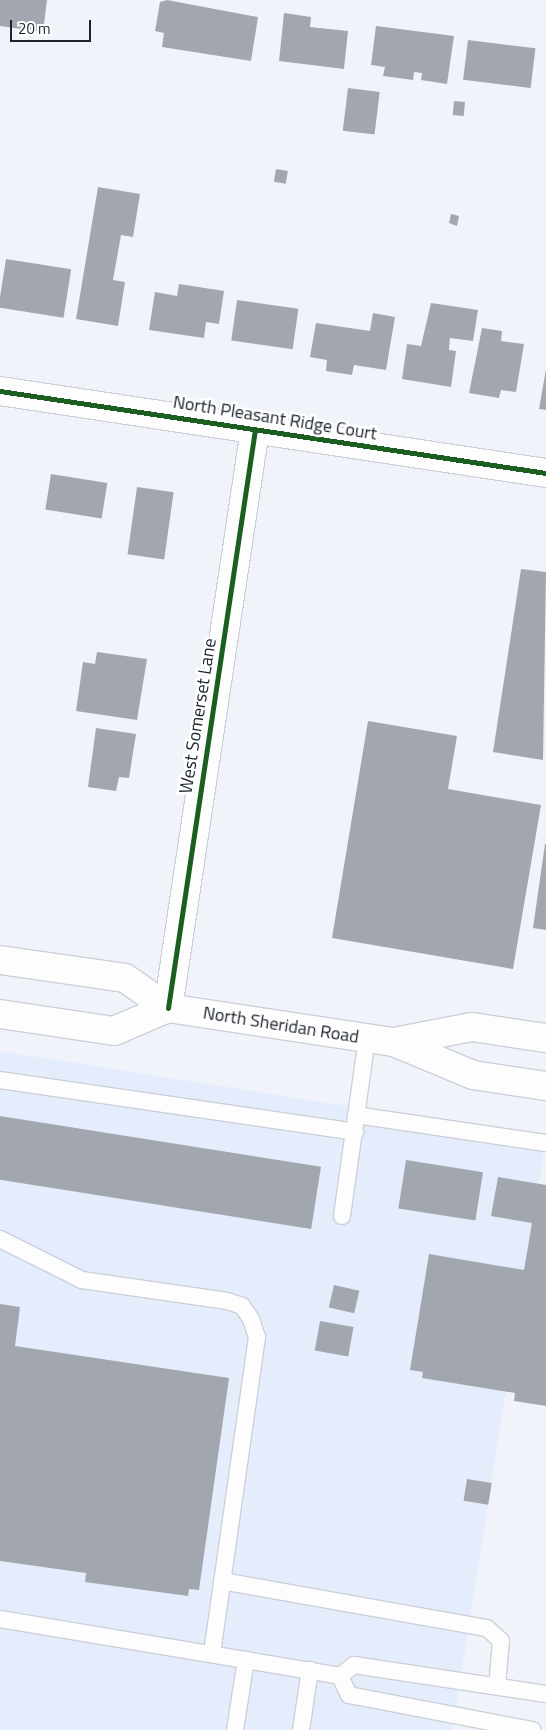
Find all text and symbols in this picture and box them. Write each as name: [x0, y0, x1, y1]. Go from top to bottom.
scale bar: [12, 10, 94, 42]
text: 20 m: [18, 17, 51, 40]
street label: North Pleasant Ridge Court: [172, 391, 378, 445]
street label: West Somerset Lane: [175, 637, 221, 795]
street label: North Sheridan Road: [201, 1002, 361, 1048]

